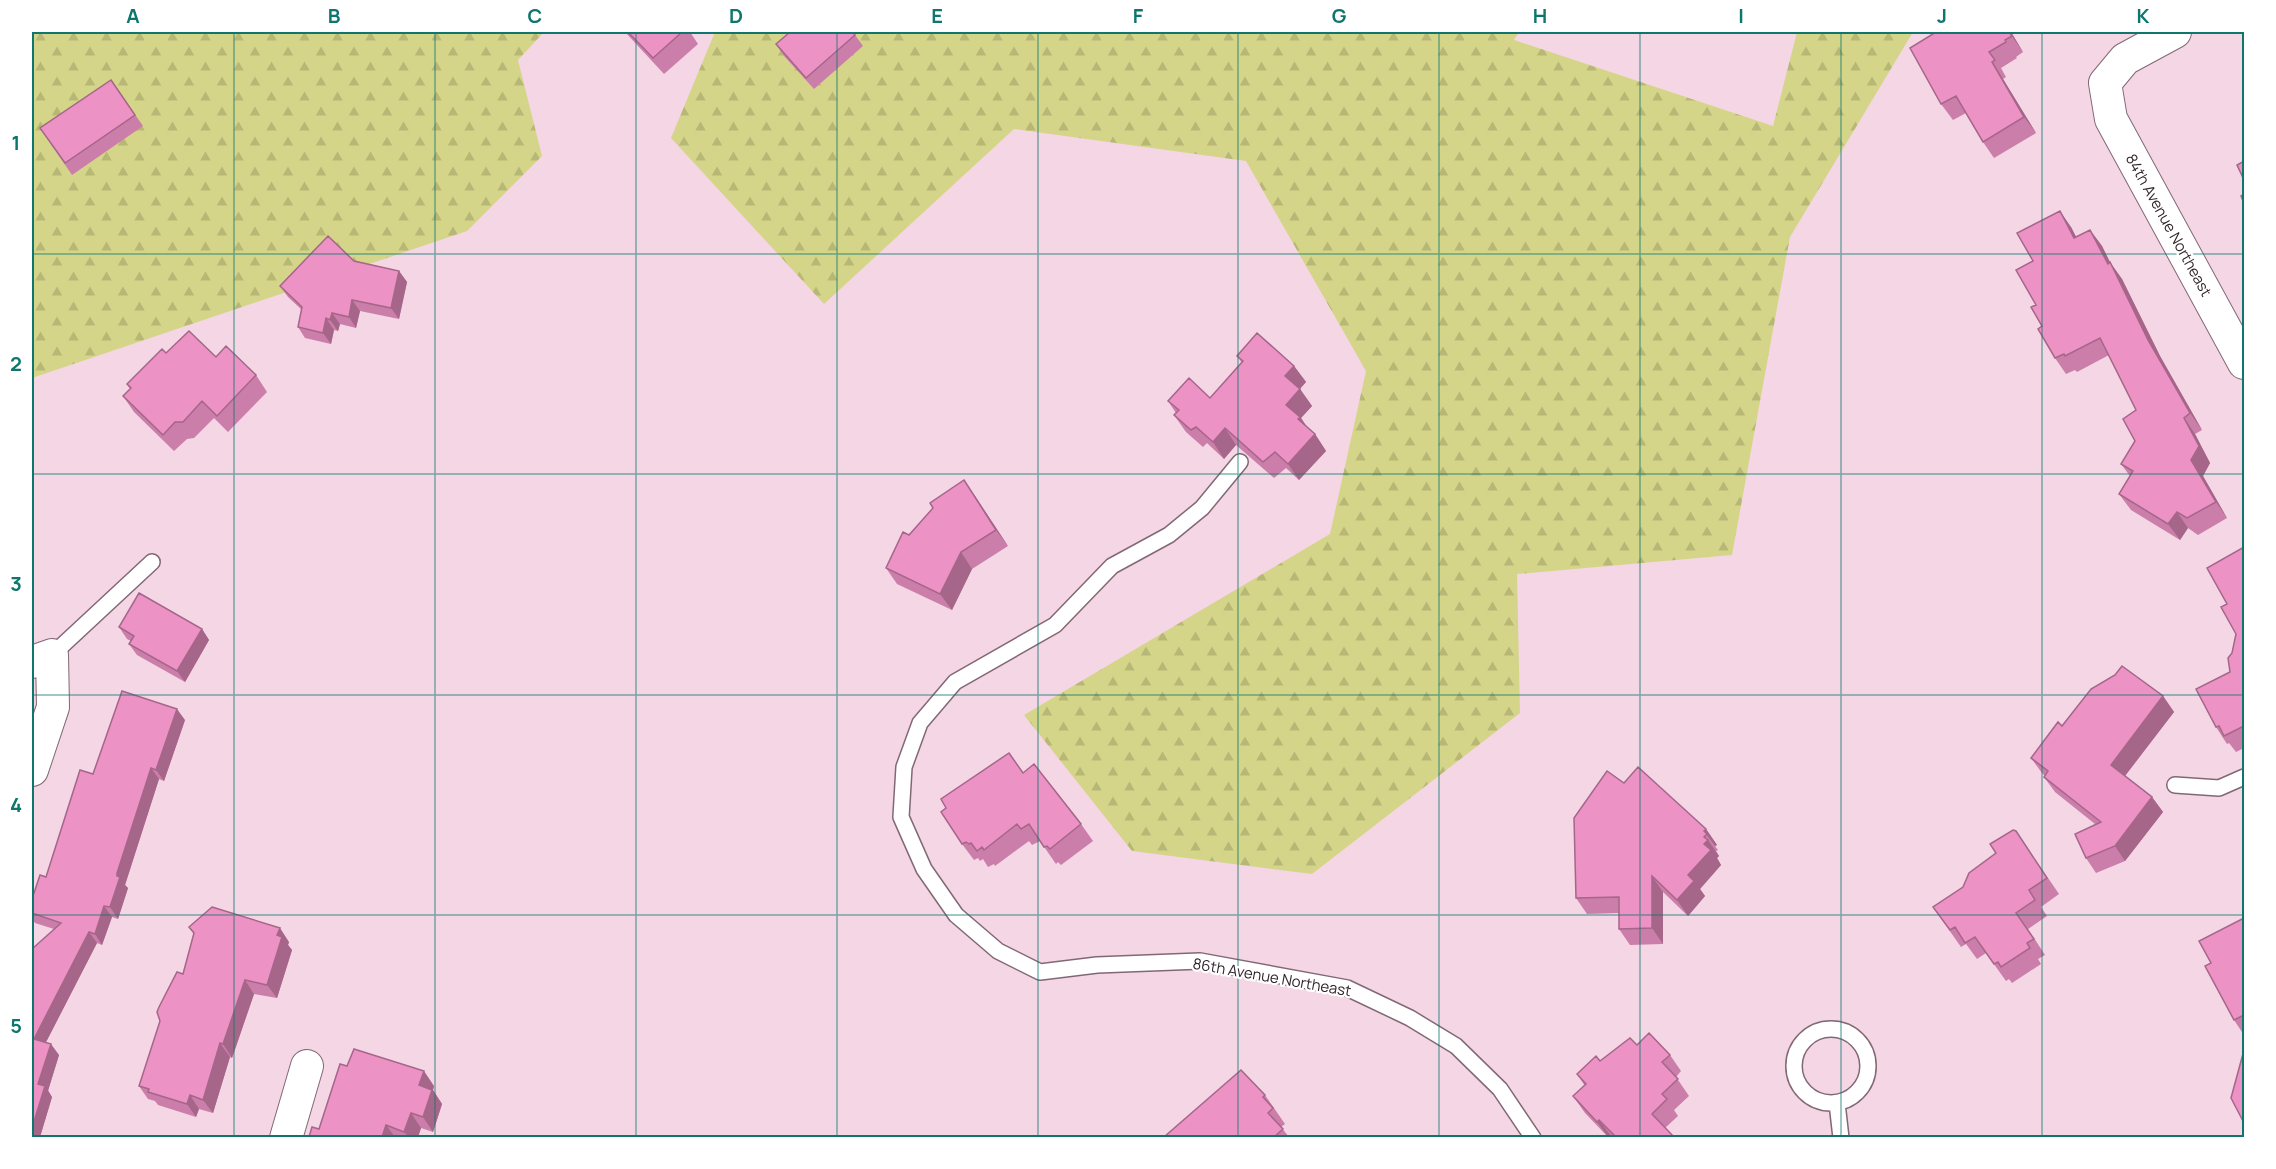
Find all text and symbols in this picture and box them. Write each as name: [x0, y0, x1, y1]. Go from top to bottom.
text: A: [126, 2, 140, 29]
text: B: [328, 2, 341, 29]
text: C: [528, 2, 542, 29]
text: D: [729, 2, 743, 29]
text: E: [931, 2, 943, 29]
text: F: [1133, 2, 1144, 29]
text: G: [1332, 2, 1347, 29]
text: H: [1533, 2, 1547, 29]
text: I: [1738, 2, 1744, 29]
text: J: [1937, 2, 1947, 29]
text: K: [2137, 2, 2150, 29]
text: 1: [12, 129, 20, 156]
street label: 84th Avenue Northeast: [2121, 150, 2217, 300]
text: 2: [10, 350, 22, 377]
text: 3: [10, 570, 22, 597]
text: 4: [10, 791, 22, 818]
street label: 86th Avenue Northeast: [1191, 953, 1353, 1001]
text: 5: [10, 1012, 22, 1039]

